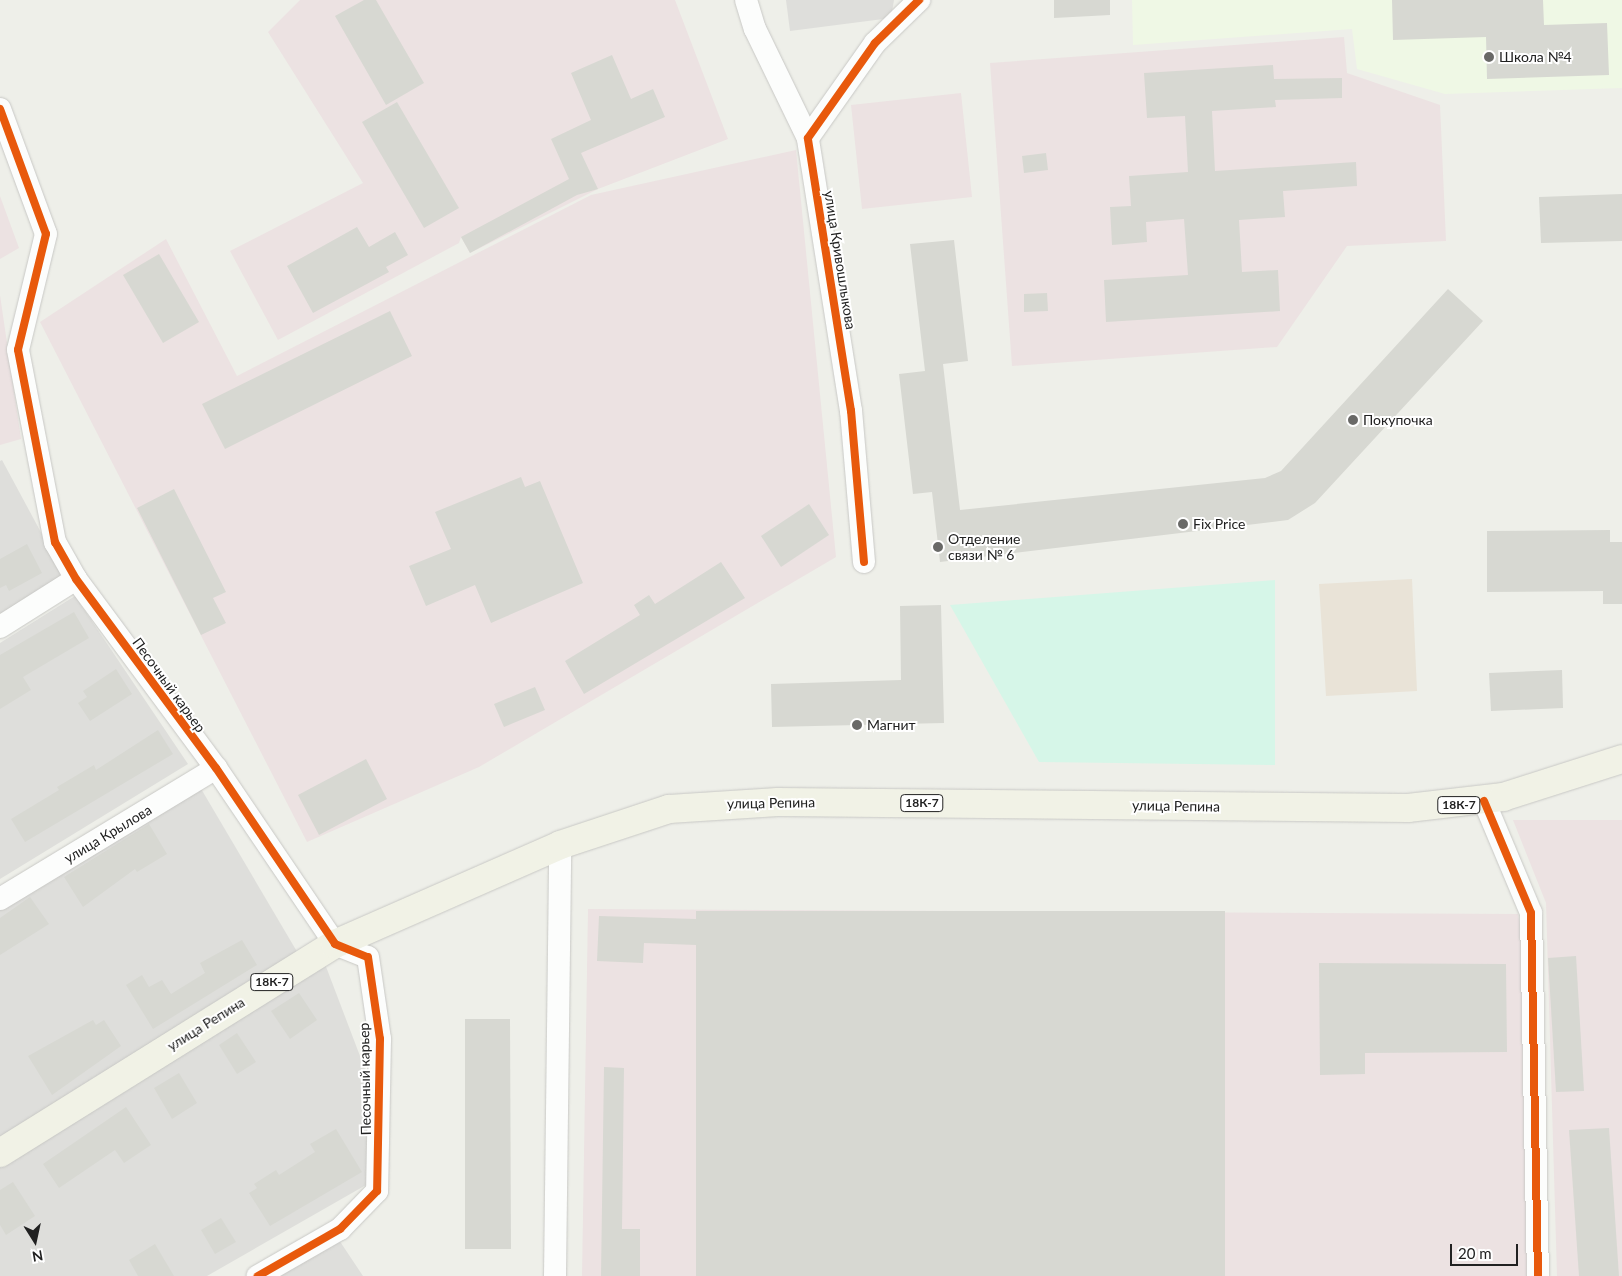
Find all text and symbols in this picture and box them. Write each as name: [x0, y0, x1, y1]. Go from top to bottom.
place label: Школа №4: [1499, 49, 1572, 65]
marker: Школа №4: [1483, 51, 1495, 63]
street label: улица Кривошлыкова: [821, 189, 859, 331]
place label: Покупочка: [1363, 412, 1433, 428]
marker: Покупочка: [1347, 414, 1359, 426]
place label: Fix Price: [1193, 516, 1245, 532]
marker: Fix Price: [1177, 518, 1189, 530]
place label: Отделение связи № 6: [948, 531, 1020, 564]
marker: Отделение связи № 6: [932, 541, 944, 553]
street label: Песочный карьер: [129, 634, 209, 736]
place label: Магнит: [867, 717, 916, 733]
marker: Магнит: [851, 719, 863, 731]
street label: улица Репина: [727, 794, 815, 812]
road number: 18К-7: [900, 794, 944, 812]
road number: 18К-7: [1436, 796, 1482, 814]
street label: улица Репина: [1132, 797, 1220, 815]
street label: улица Крылова: [61, 801, 155, 867]
road number: 18К-7: [250, 972, 294, 992]
street label: улица Репина: [164, 994, 248, 1054]
street label: Песочный карьер: [356, 1022, 374, 1136]
north arrow: [10, 1216, 60, 1266]
scale bar: [1452, 1234, 1520, 1266]
text: 20 m: [1458, 1244, 1492, 1262]
text: N: [31, 1247, 44, 1266]

